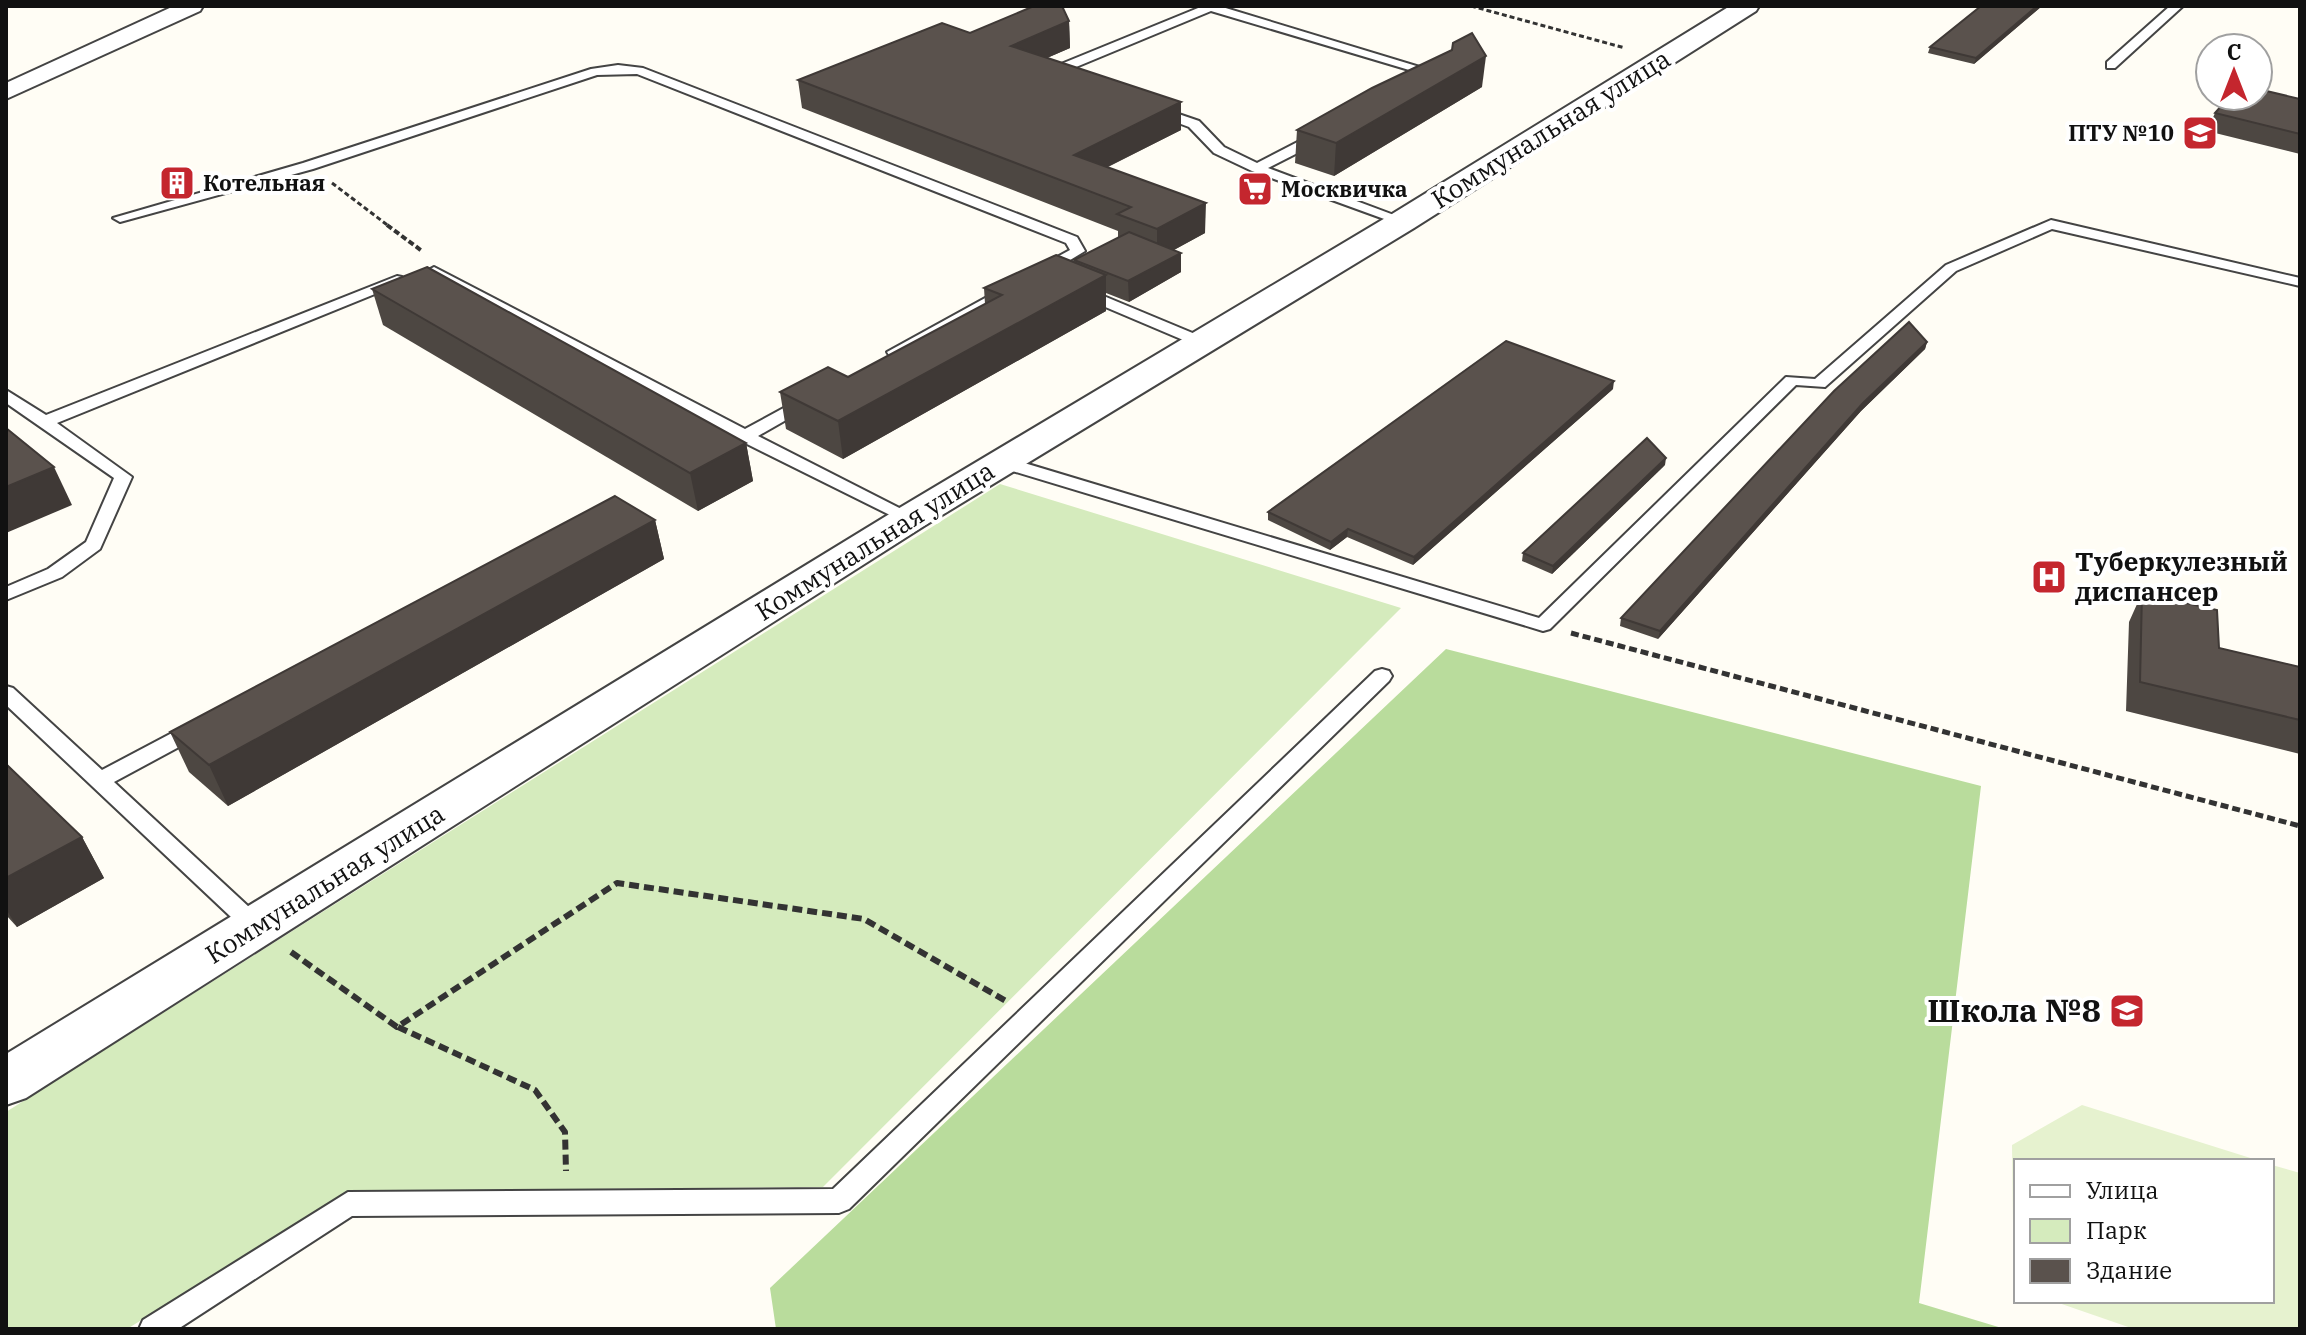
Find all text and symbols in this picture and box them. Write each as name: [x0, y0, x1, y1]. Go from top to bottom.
north arrow: [2194, 32, 2274, 112]
text: С: [2227, 37, 2241, 66]
street label: Коммунальная улица: [1425, 41, 1676, 216]
school or university icon: ПТУ №10: [2181, 114, 2219, 152]
place label: ПТУ №10: [2068, 118, 2174, 147]
building icon: Котельная: [158, 164, 196, 202]
place label: Котельная: [203, 168, 325, 197]
supermarket icon: Москвичка: [1236, 170, 1274, 208]
place label: Москвичка: [1281, 174, 1408, 203]
street label: Коммунальная улица: [749, 453, 1000, 628]
place label: Туберкулезный диспансер: [2075, 544, 2288, 608]
hospital icon: Туберкулезный диспансер: [2030, 558, 2068, 596]
street label: Коммунальная улица: [199, 796, 450, 971]
place label: Школа №8: [1927, 989, 2101, 1031]
school or university icon: Школа №8: [2108, 992, 2146, 1030]
legend: [2014, 1159, 2274, 1303]
text: Улица: [2086, 1174, 2159, 1206]
text: Парк: [2086, 1214, 2147, 1246]
text: Здание: [2086, 1254, 2172, 1286]

